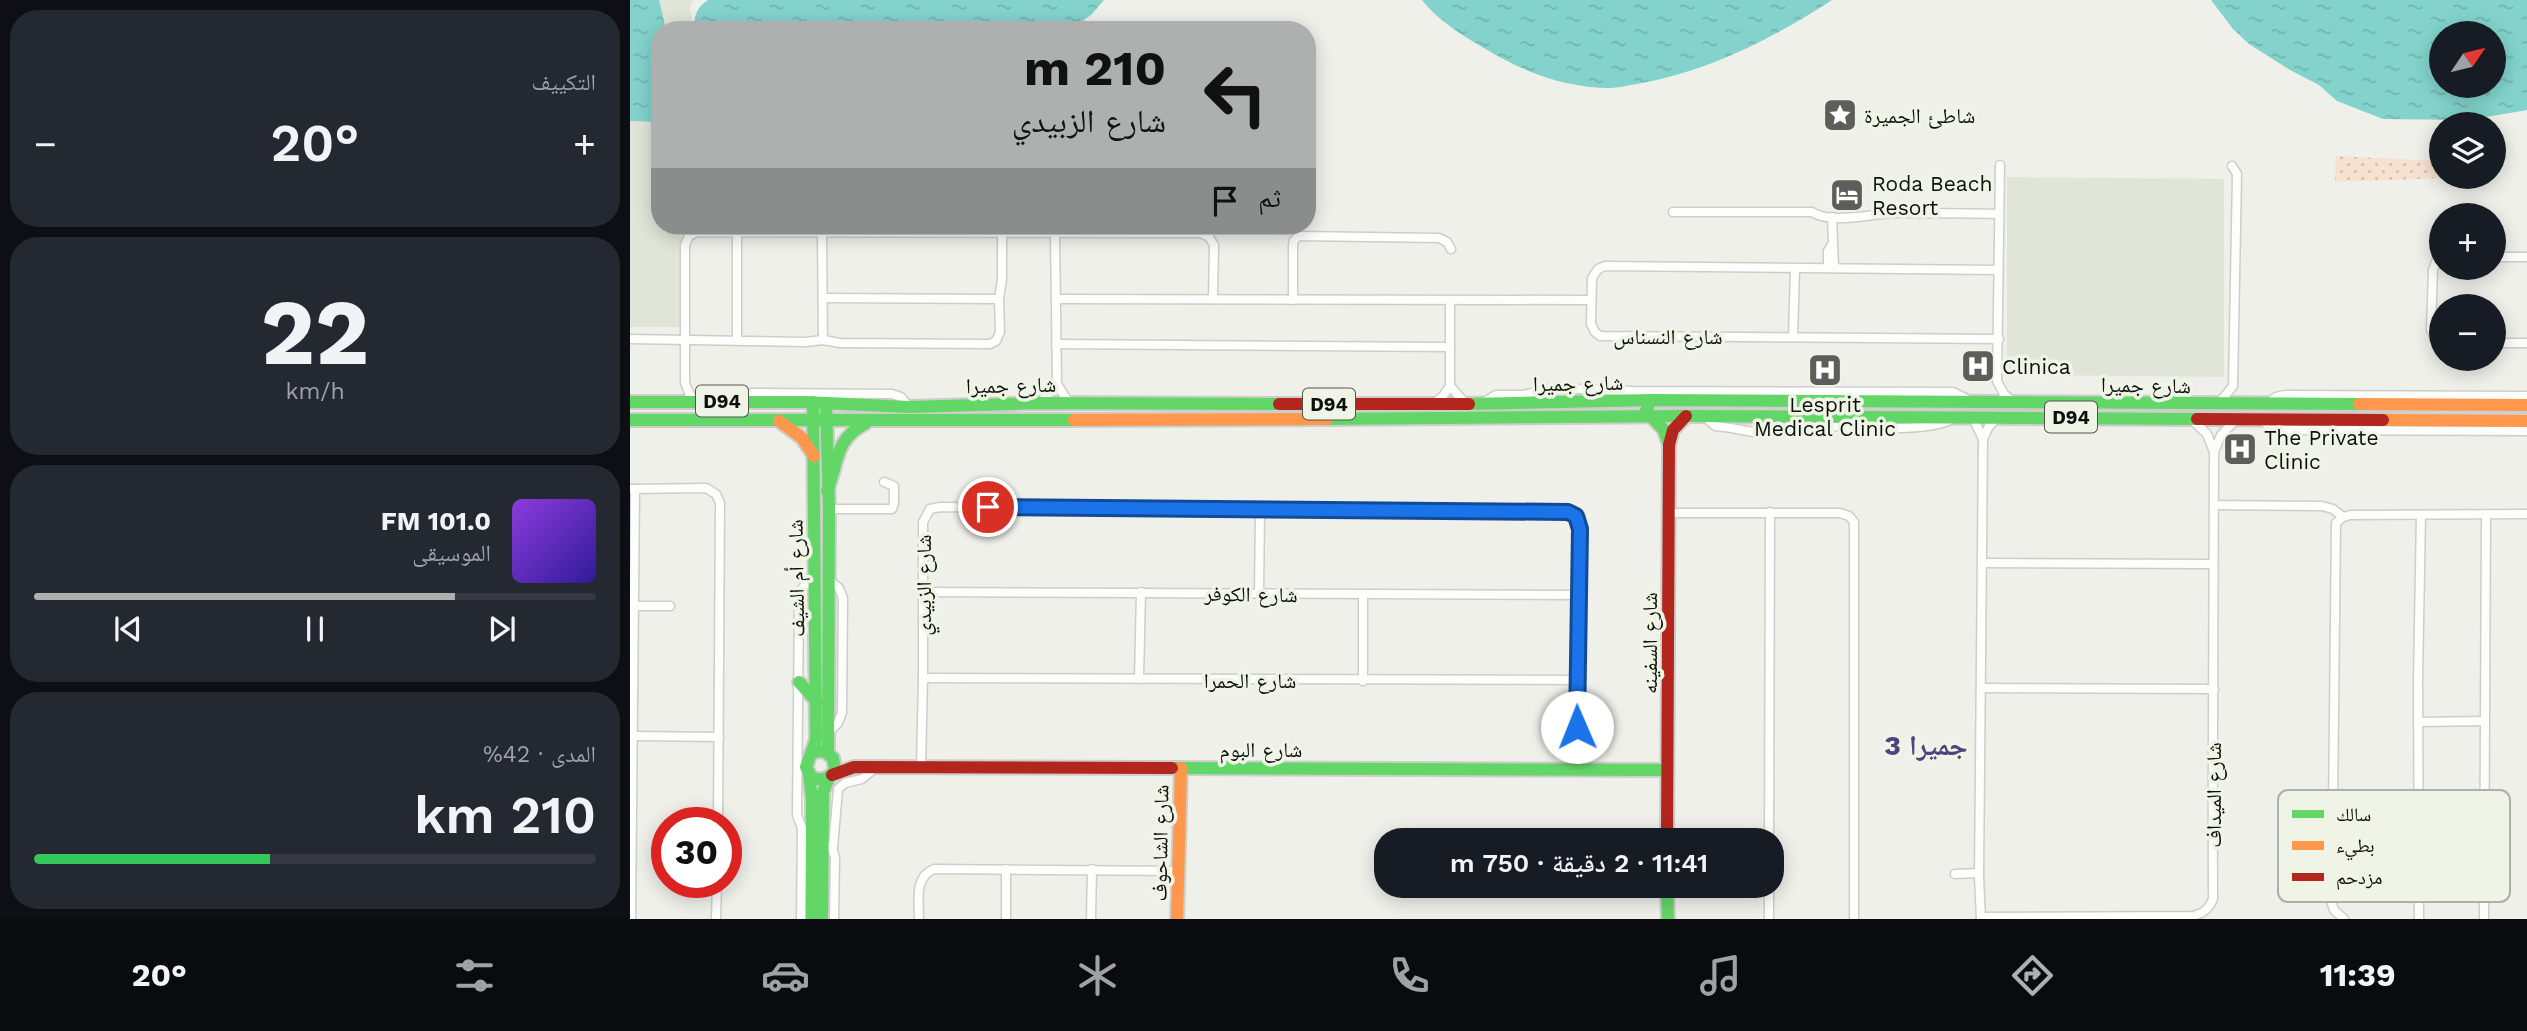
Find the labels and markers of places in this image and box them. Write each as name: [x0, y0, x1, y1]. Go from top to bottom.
place icon: شاطئ الجميرة: [1821, 96, 1859, 134]
place label: شاطئ الجميرة: [1864, 103, 1975, 129]
place label: Roda Beach Resort: [1872, 171, 1992, 220]
hotel icon: Roda Beach Resort: [1828, 176, 1866, 214]
hospital icon: Clinica: [1959, 347, 1997, 385]
hospital icon: Lesprit Medical Clinic: [1806, 351, 1844, 389]
place label: Clinica: [2002, 354, 2071, 379]
place label: Lesprit Medical Clinic: [1754, 392, 1896, 441]
place label: The Private Clinic: [2264, 425, 2379, 474]
hospital icon: The Private Clinic: [2221, 430, 2259, 468]
pin: [958, 477, 1018, 537]

